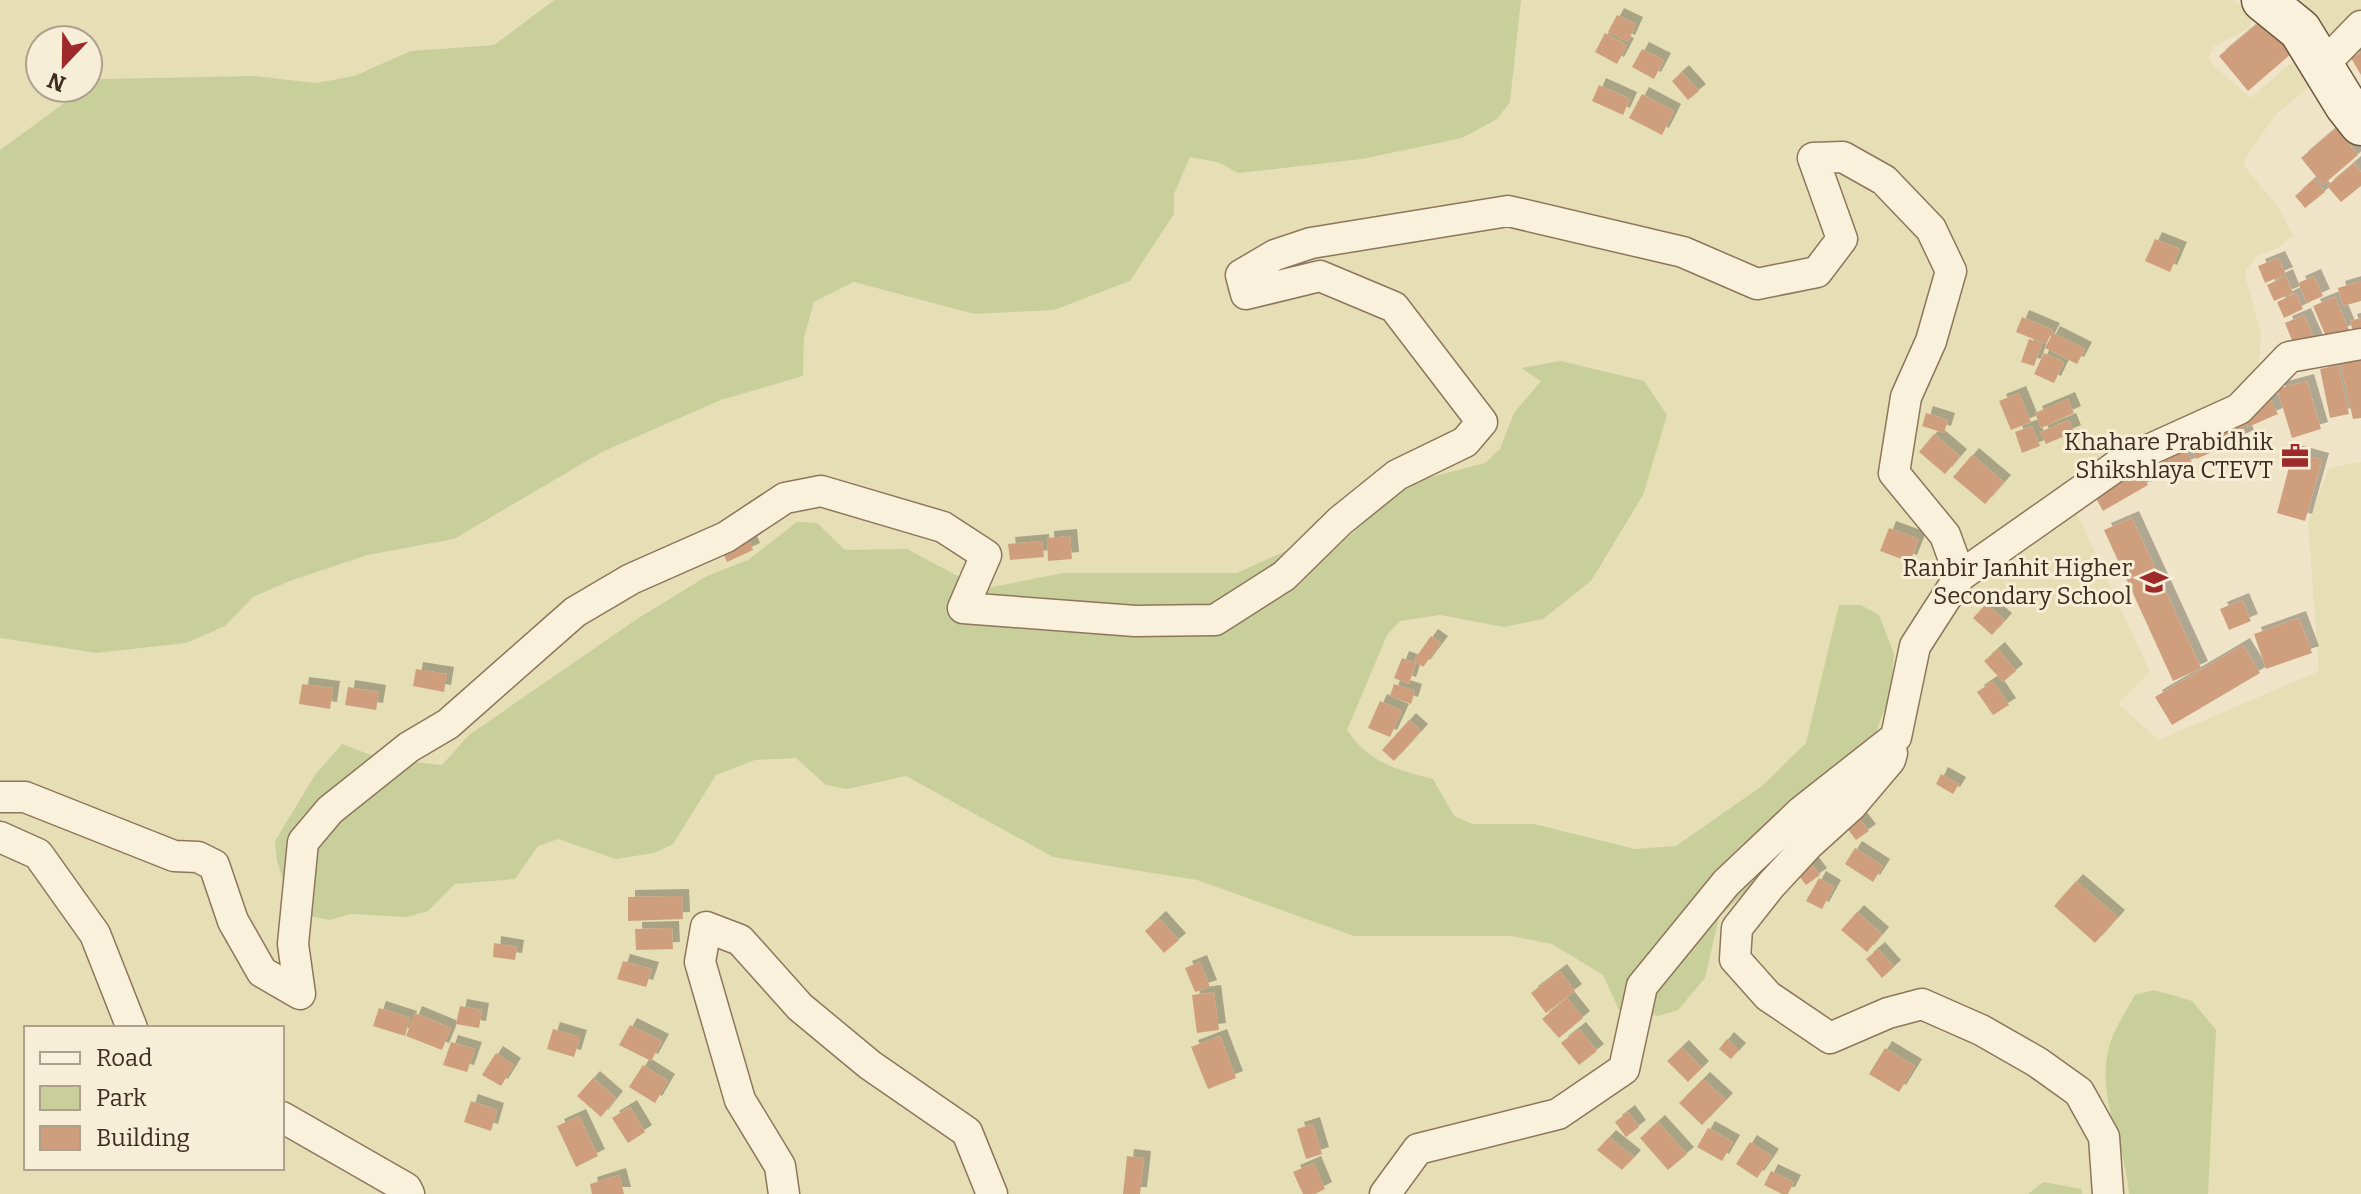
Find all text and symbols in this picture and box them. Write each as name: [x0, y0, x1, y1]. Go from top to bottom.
north arrow: [24, 24, 104, 104]
text: N: [44, 66, 70, 98]
place label: Khahare Prabidhik Shikshlaya CTEVT: [2064, 428, 2273, 484]
office icon: Khahare Prabidhik Shikshlaya CTEVT: [2280, 441, 2310, 471]
place label: Ranbir Janhit Higher Secondary School: [1903, 554, 2132, 610]
school or university icon: Ranbir Janhit Higher Secondary School: [2139, 567, 2169, 597]
legend: [24, 1026, 284, 1170]
text: Road: [96, 1044, 152, 1072]
text: Park: [96, 1084, 147, 1112]
text: Building: [96, 1124, 190, 1152]

